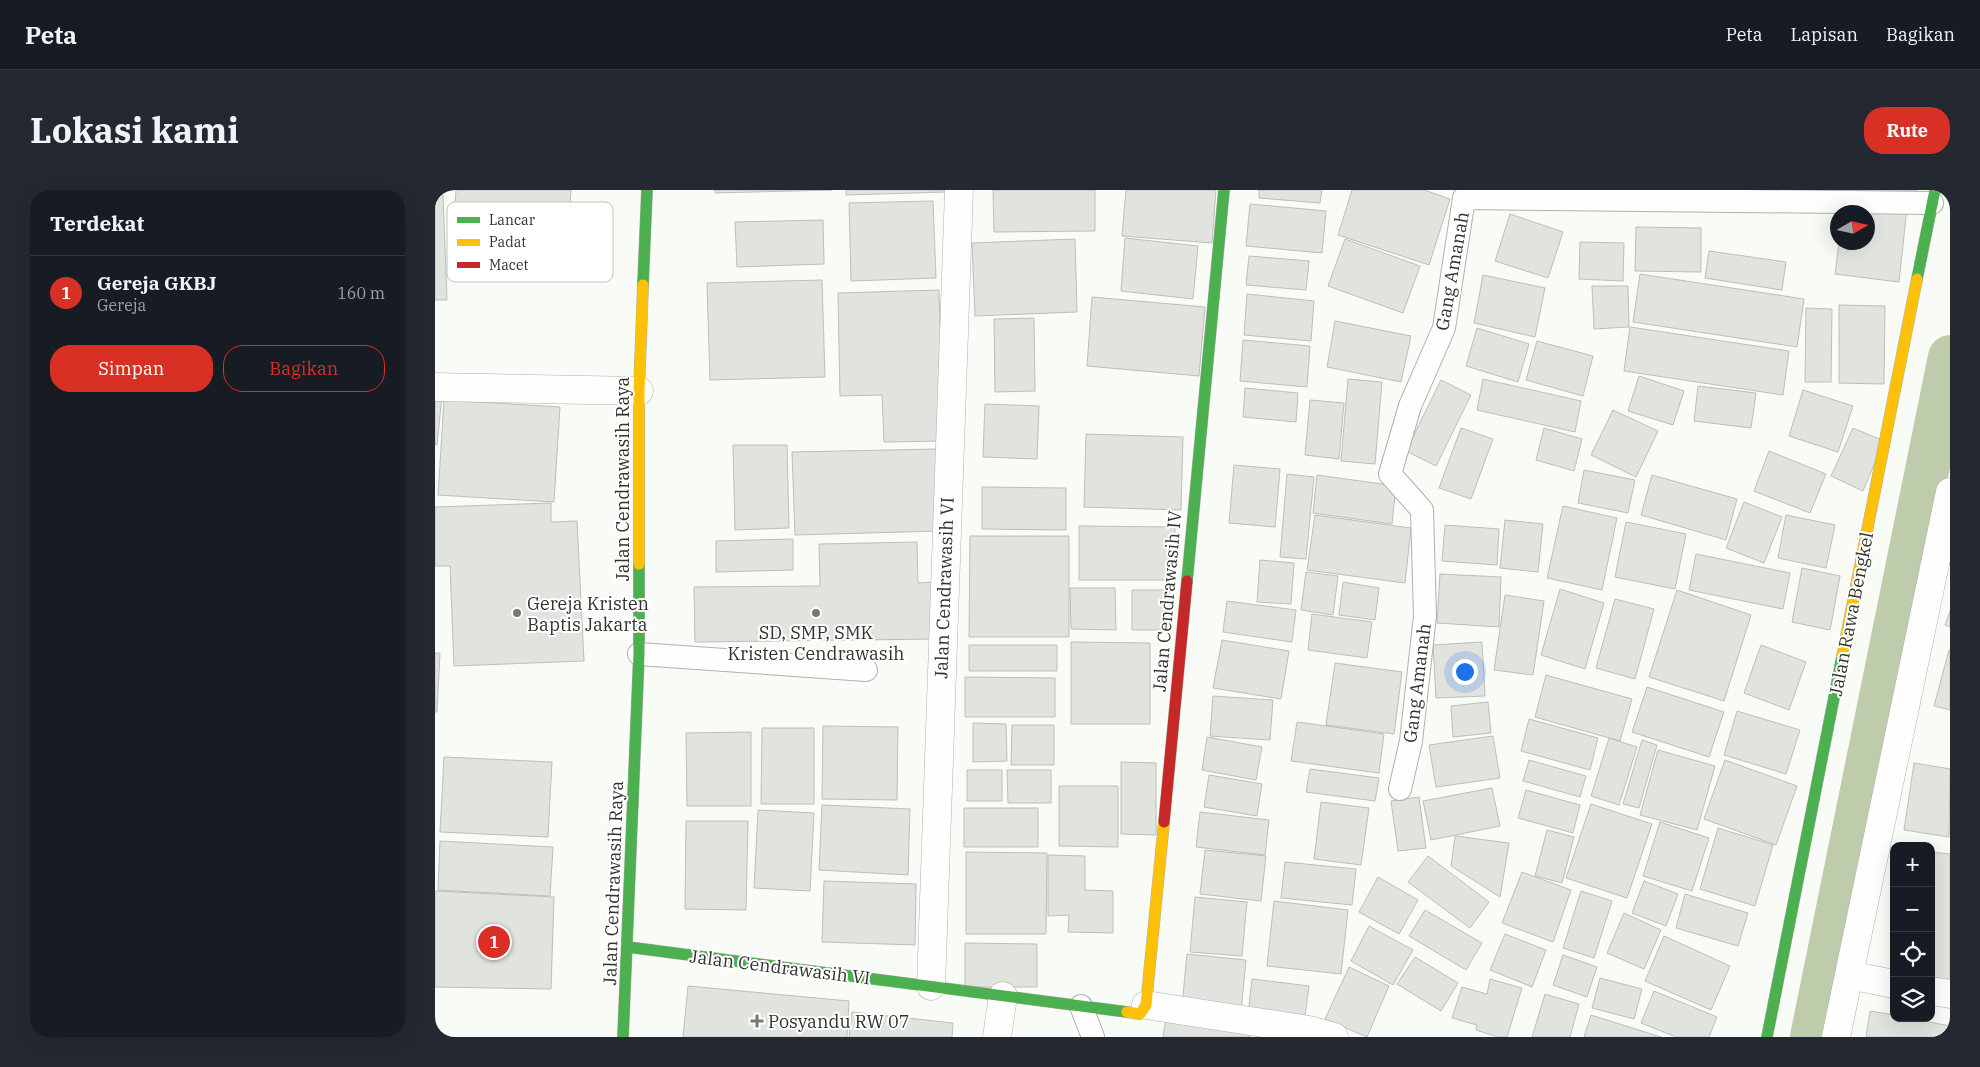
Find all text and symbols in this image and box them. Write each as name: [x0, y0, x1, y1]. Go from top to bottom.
text: Peta: [25, 19, 77, 51]
text: Peta: [1726, 23, 1763, 46]
text: Lapisan: [1791, 23, 1858, 46]
text: Bagikan: [1886, 23, 1955, 46]
text: Lokasi kami: [30, 107, 239, 153]
button: Rute: [1864, 107, 1950, 154]
legend: [447, 202, 613, 282]
north arrow: [1830, 205, 1875, 250]
text: Terdekat: [50, 209, 144, 237]
street label: Gang Amanah: [1430, 210, 1474, 332]
text: Lancar: [489, 211, 536, 229]
text: Padat: [489, 233, 526, 251]
text: Macet: [489, 256, 528, 274]
text: Gereja GKBJ: [97, 271, 216, 295]
text: 1: [61, 283, 71, 303]
text: 160 m: [337, 283, 385, 303]
text: Gereja: [97, 295, 146, 315]
button: Simpan: [50, 345, 213, 392]
button: Bagikan: [223, 345, 385, 392]
street label: Jalan Cendrawasih Raya: [611, 377, 634, 581]
street label: Jalan Cendrawasih VI: [929, 497, 959, 679]
street label: Jalan Cendrawasih IV: [1148, 509, 1186, 693]
street label: Jalan Rawa Bengkel: [1824, 530, 1878, 698]
place label: Gereja Kristen Baptis Jakarta: [527, 592, 649, 636]
marker: Gereja Kristen Baptis Jakarta: [511, 607, 523, 619]
marker: SD, SMP, SMK Kristen Cendrawasih: [810, 607, 822, 619]
place label: SD, SMP, SMK Kristen Cendrawasih: [727, 621, 905, 665]
street label: Gang Amanah: [1398, 622, 1436, 744]
your location: [1452, 659, 1478, 685]
street label: Jalan Cendrawasih Raya: [598, 780, 628, 986]
map controls: [1890, 842, 1935, 1022]
button: +: [1890, 842, 1935, 887]
button: −: [1890, 887, 1935, 932]
pin: 1: [478, 923, 510, 961]
button: locate: [1890, 932, 1935, 977]
street label: Jalan Cendrawasih VI: [688, 945, 872, 989]
button: layers: [1890, 977, 1935, 1022]
place label: Posyandu RW 07: [768, 1010, 910, 1033]
marker: Posyandu RW 07: [750, 1014, 764, 1028]

